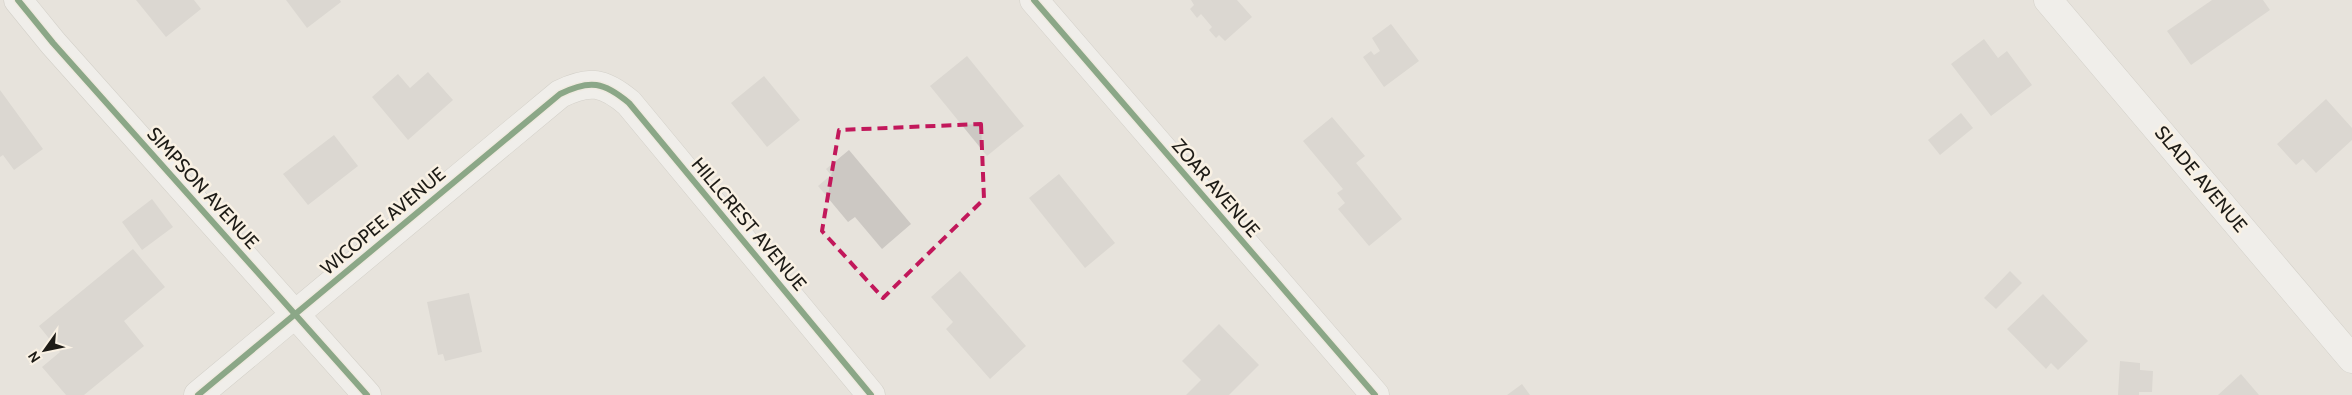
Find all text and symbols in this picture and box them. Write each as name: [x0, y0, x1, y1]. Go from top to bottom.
street label: SLADE AVENUE: [2150, 121, 2252, 237]
street label: SIMPSON AVENUE: [142, 122, 264, 254]
street label: ZOAR AVENUE: [1167, 134, 1265, 242]
street label: HILLCREST AVENUE: [687, 153, 811, 295]
street label: WICOPEE AVENUE: [316, 162, 450, 280]
north arrow: [20, 325, 70, 375]
text: N: [24, 348, 44, 366]

